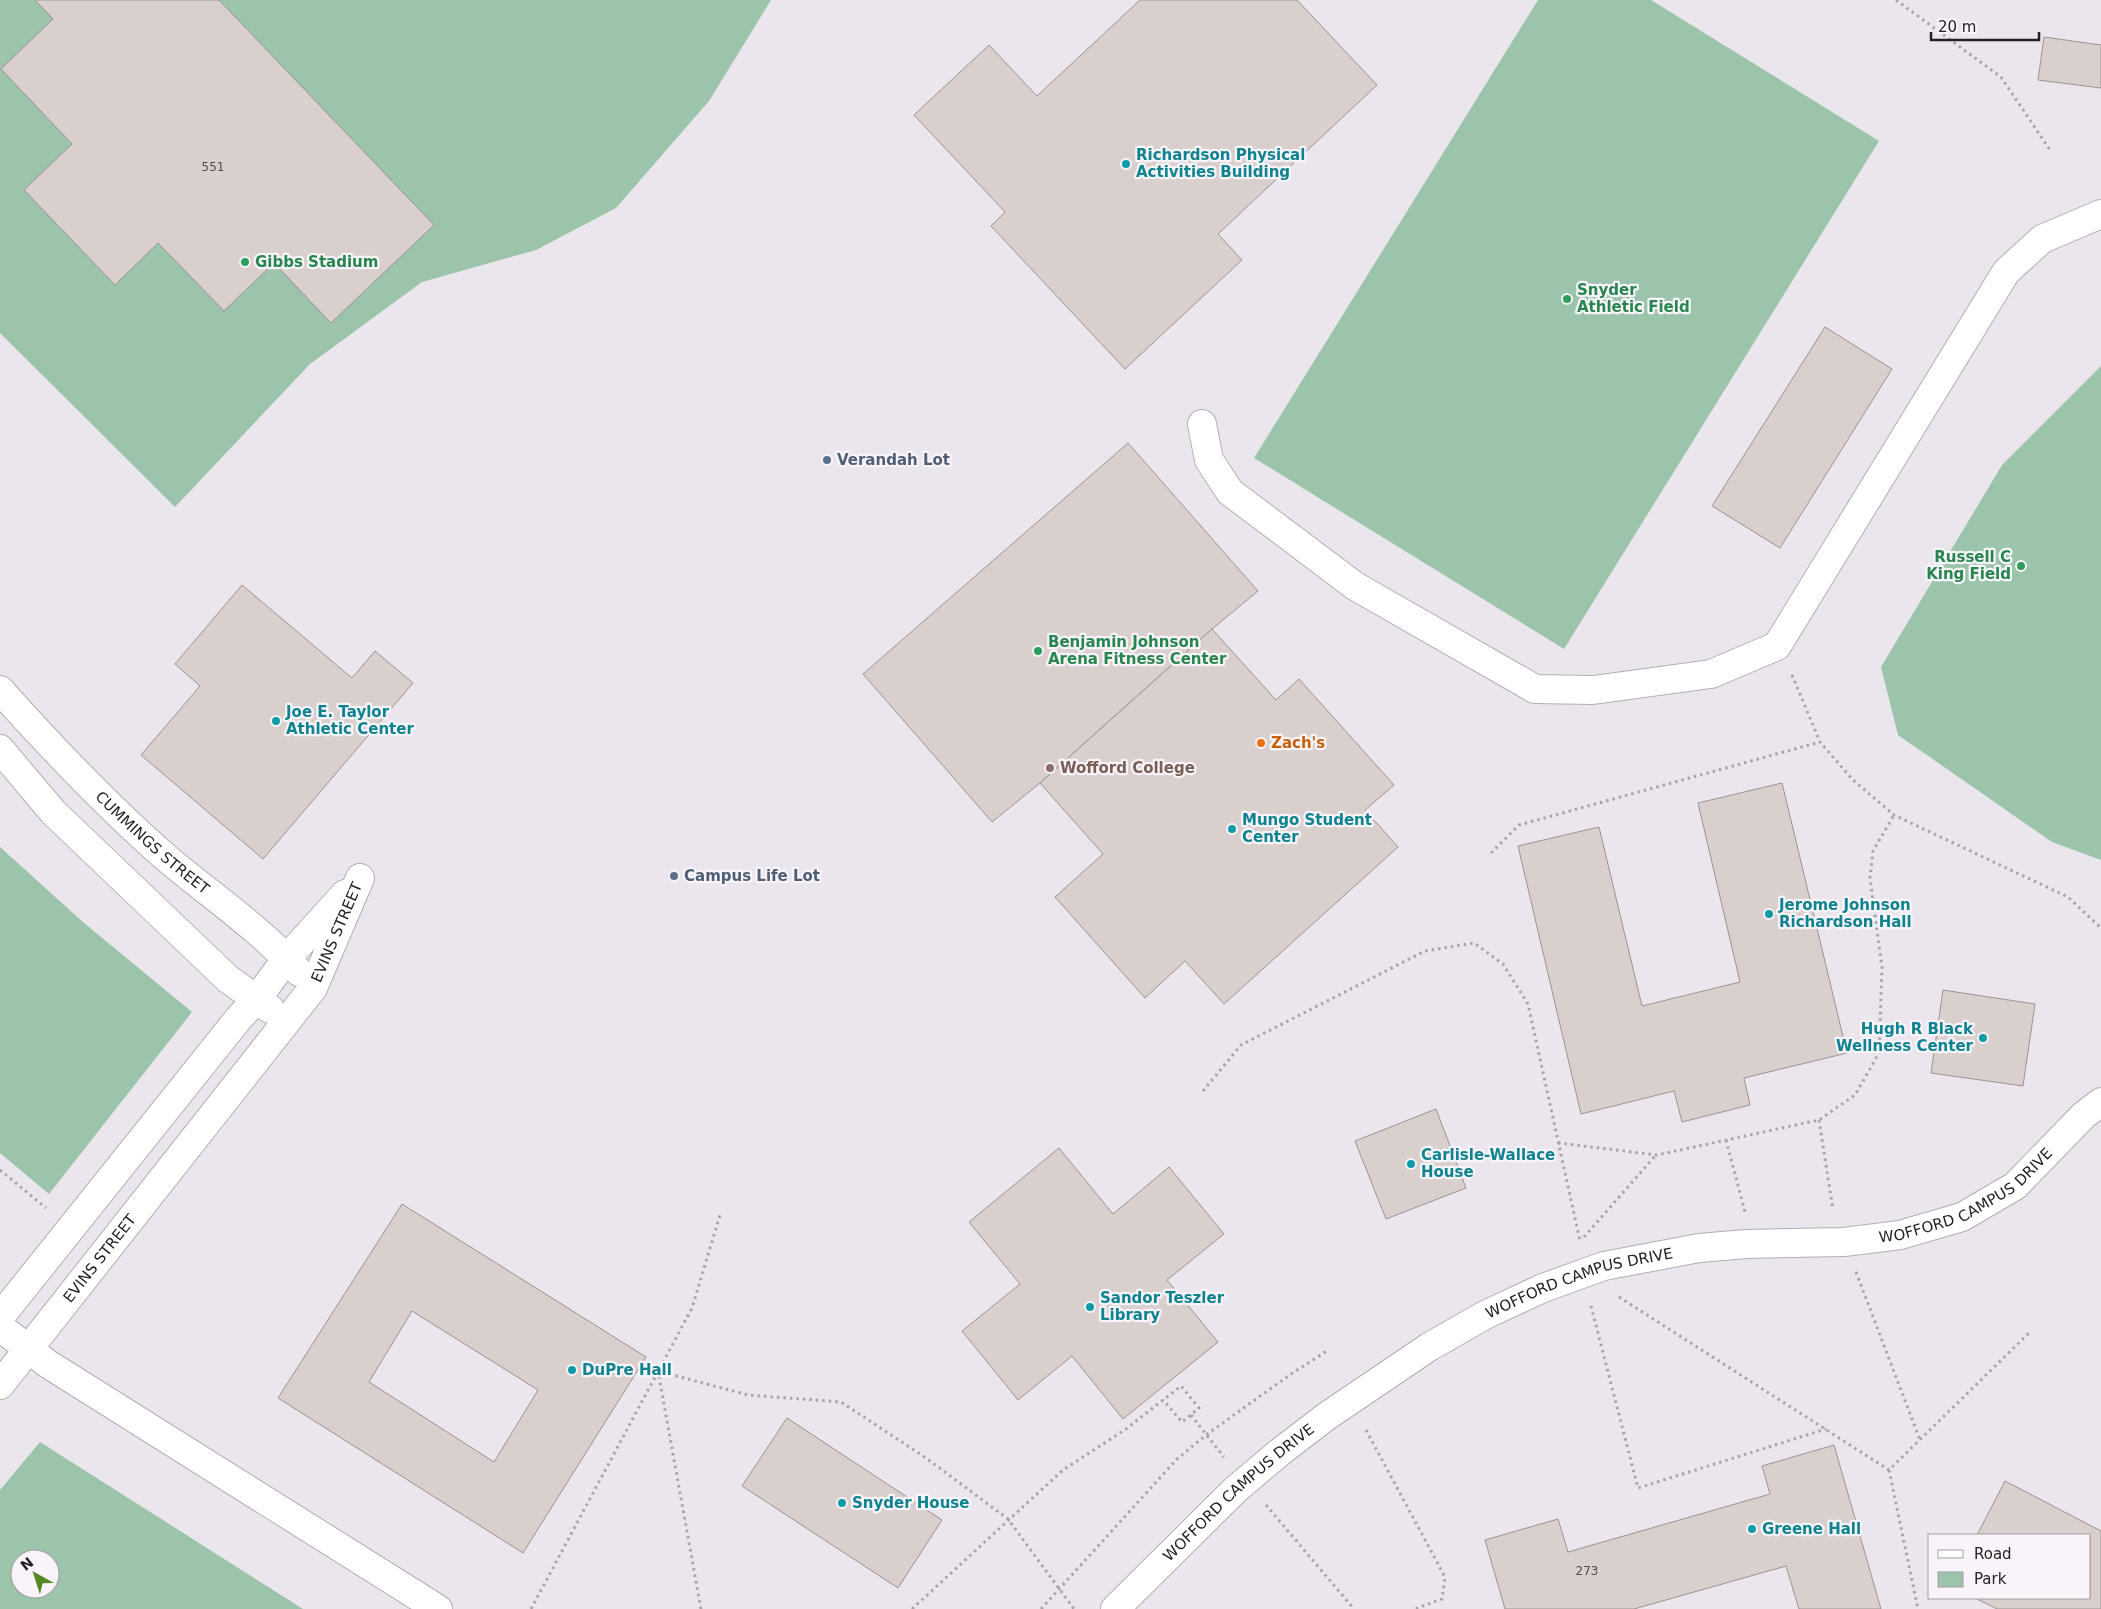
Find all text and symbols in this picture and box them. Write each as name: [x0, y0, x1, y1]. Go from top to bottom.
scale bar: [1931, 10, 2038, 42]
text: 20 m: [1938, 18, 1976, 36]
place label: Richardson Physical Activities Building: [1136, 146, 1305, 181]
marker: Richardson Physical Activities Building: [1120, 158, 1132, 170]
house number: 551: [202, 160, 224, 174]
place label: Gibbs Stadium: [255, 253, 378, 271]
marker: Gibbs Stadium: [239, 256, 251, 268]
place label: Snyder Athletic Field: [1577, 281, 1690, 316]
marker: Snyder Athletic Field: [1561, 293, 1573, 305]
place label: Verandah Lot: [837, 451, 950, 469]
marker: Verandah Lot: [821, 454, 833, 466]
place label: Russell C King Field: [1926, 548, 2011, 583]
marker: Russell C King Field: [2015, 560, 2027, 572]
place label: Benjamin Johnson Arena Fitness Center: [1048, 633, 1227, 668]
marker: Benjamin Johnson Arena Fitness Center: [1032, 645, 1044, 657]
place label: Joe E. Taylor Athletic Center: [285, 703, 414, 738]
marker: Joe E. Taylor Athletic Center: [270, 715, 282, 727]
place label: Zach's: [1271, 734, 1325, 752]
marker: Zach's: [1255, 737, 1267, 749]
place label: Wofford College: [1060, 759, 1195, 777]
marker: Wofford College: [1044, 762, 1056, 774]
street label: CUMMINGS STREET: [92, 788, 213, 899]
place label: Mungo Student Center: [1242, 811, 1372, 846]
marker: Mungo Student Center: [1226, 823, 1238, 835]
place label: Campus Life Lot: [684, 867, 820, 885]
marker: Campus Life Lot: [668, 870, 680, 882]
street label: EVINS STREET: [307, 879, 366, 985]
place label: Jerome Johnson Richardson Hall: [1778, 896, 1912, 931]
marker: Jerome Johnson Richardson Hall: [1763, 908, 1775, 920]
place label: Hugh R Black Wellness Center: [1836, 1020, 1974, 1055]
marker: Hugh R Black Wellness Center: [1977, 1032, 1989, 1044]
street label: WOFFORD CAMPUS DRIVE: [1878, 1144, 2056, 1247]
place label: Carlisle-Wallace House: [1421, 1146, 1555, 1181]
marker: Carlisle-Wallace House: [1405, 1158, 1417, 1170]
street label: EVINS STREET: [59, 1210, 140, 1306]
street label: WOFFORD CAMPUS DRIVE: [1483, 1244, 1674, 1322]
place label: Sandor Teszler Library: [1100, 1289, 1225, 1324]
marker: Sandor Teszler Library: [1084, 1301, 1096, 1313]
place label: DuPre Hall: [582, 1361, 672, 1379]
marker: DuPre Hall: [566, 1364, 578, 1376]
street label: WOFFORD CAMPUS DRIVE: [1160, 1420, 1318, 1565]
place label: Snyder House: [852, 1494, 969, 1512]
marker: Snyder House: [836, 1497, 848, 1509]
place label: Greene Hall: [1762, 1520, 1861, 1538]
marker: Greene Hall: [1746, 1523, 1758, 1535]
legend: [1928, 1534, 2091, 1599]
text: Road: [1974, 1545, 2012, 1563]
north arrow: [10, 1549, 60, 1599]
text: N: [17, 1554, 36, 1574]
house number: 273: [1576, 1564, 1598, 1578]
text: Park: [1974, 1570, 2007, 1588]

